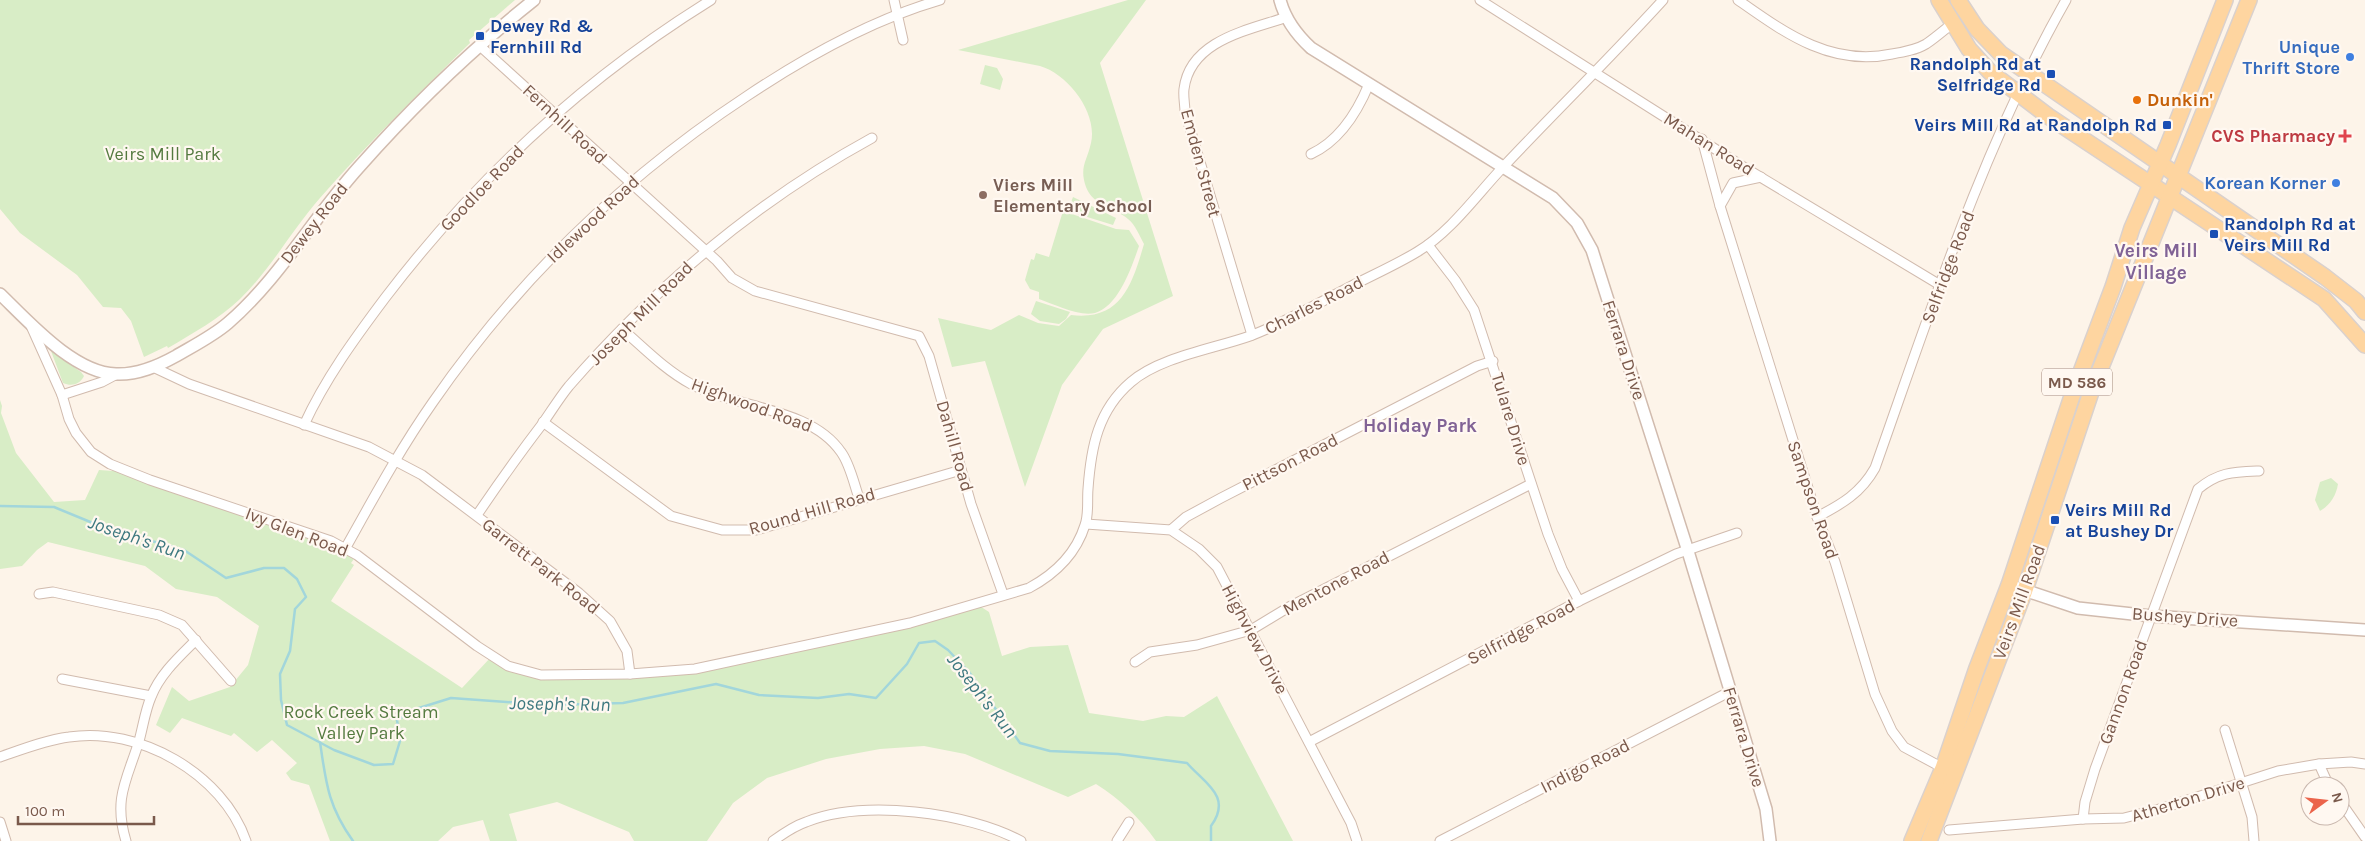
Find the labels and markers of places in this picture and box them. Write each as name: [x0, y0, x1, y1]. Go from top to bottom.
place label: Dewey Rd & Fernhill Rd: [490, 15, 593, 58]
marker: Dewey Rd & Fernhill Rd: [474, 30, 486, 42]
place label: Unique Thrift Store: [2243, 36, 2340, 79]
marker: Unique Thrift Store: [2344, 51, 2356, 63]
place label: Randolph Rd at Selfridge Rd: [1909, 53, 2041, 96]
marker: Randolph Rd at Selfridge Rd: [2045, 68, 2057, 80]
place label: Dunkin': [2147, 89, 2213, 111]
marker: Dunkin': [2131, 94, 2143, 106]
place label: Veirs Mill Rd at Randolph Rd: [1914, 114, 2157, 136]
marker: Veirs Mill Rd at Randolph Rd: [2161, 119, 2173, 131]
place label: CVS Pharmacy: [2211, 125, 2335, 147]
marker: CVS Pharmacy: [2339, 130, 2351, 142]
place label: Korean Korner: [2204, 172, 2326, 194]
place label: Viers Mill Elementary School: [993, 174, 1153, 217]
marker: Korean Korner: [2330, 177, 2342, 189]
marker: Viers Mill Elementary School: [977, 189, 989, 201]
place label: Randolph Rd at Veirs Mill Rd: [2224, 213, 2356, 256]
marker: Randolph Rd at Veirs Mill Rd: [2208, 228, 2220, 240]
place label: Veirs Mill Rd at Bushey Dr: [2065, 499, 2173, 542]
marker: Veirs Mill Rd at Bushey Dr: [2049, 514, 2061, 526]

